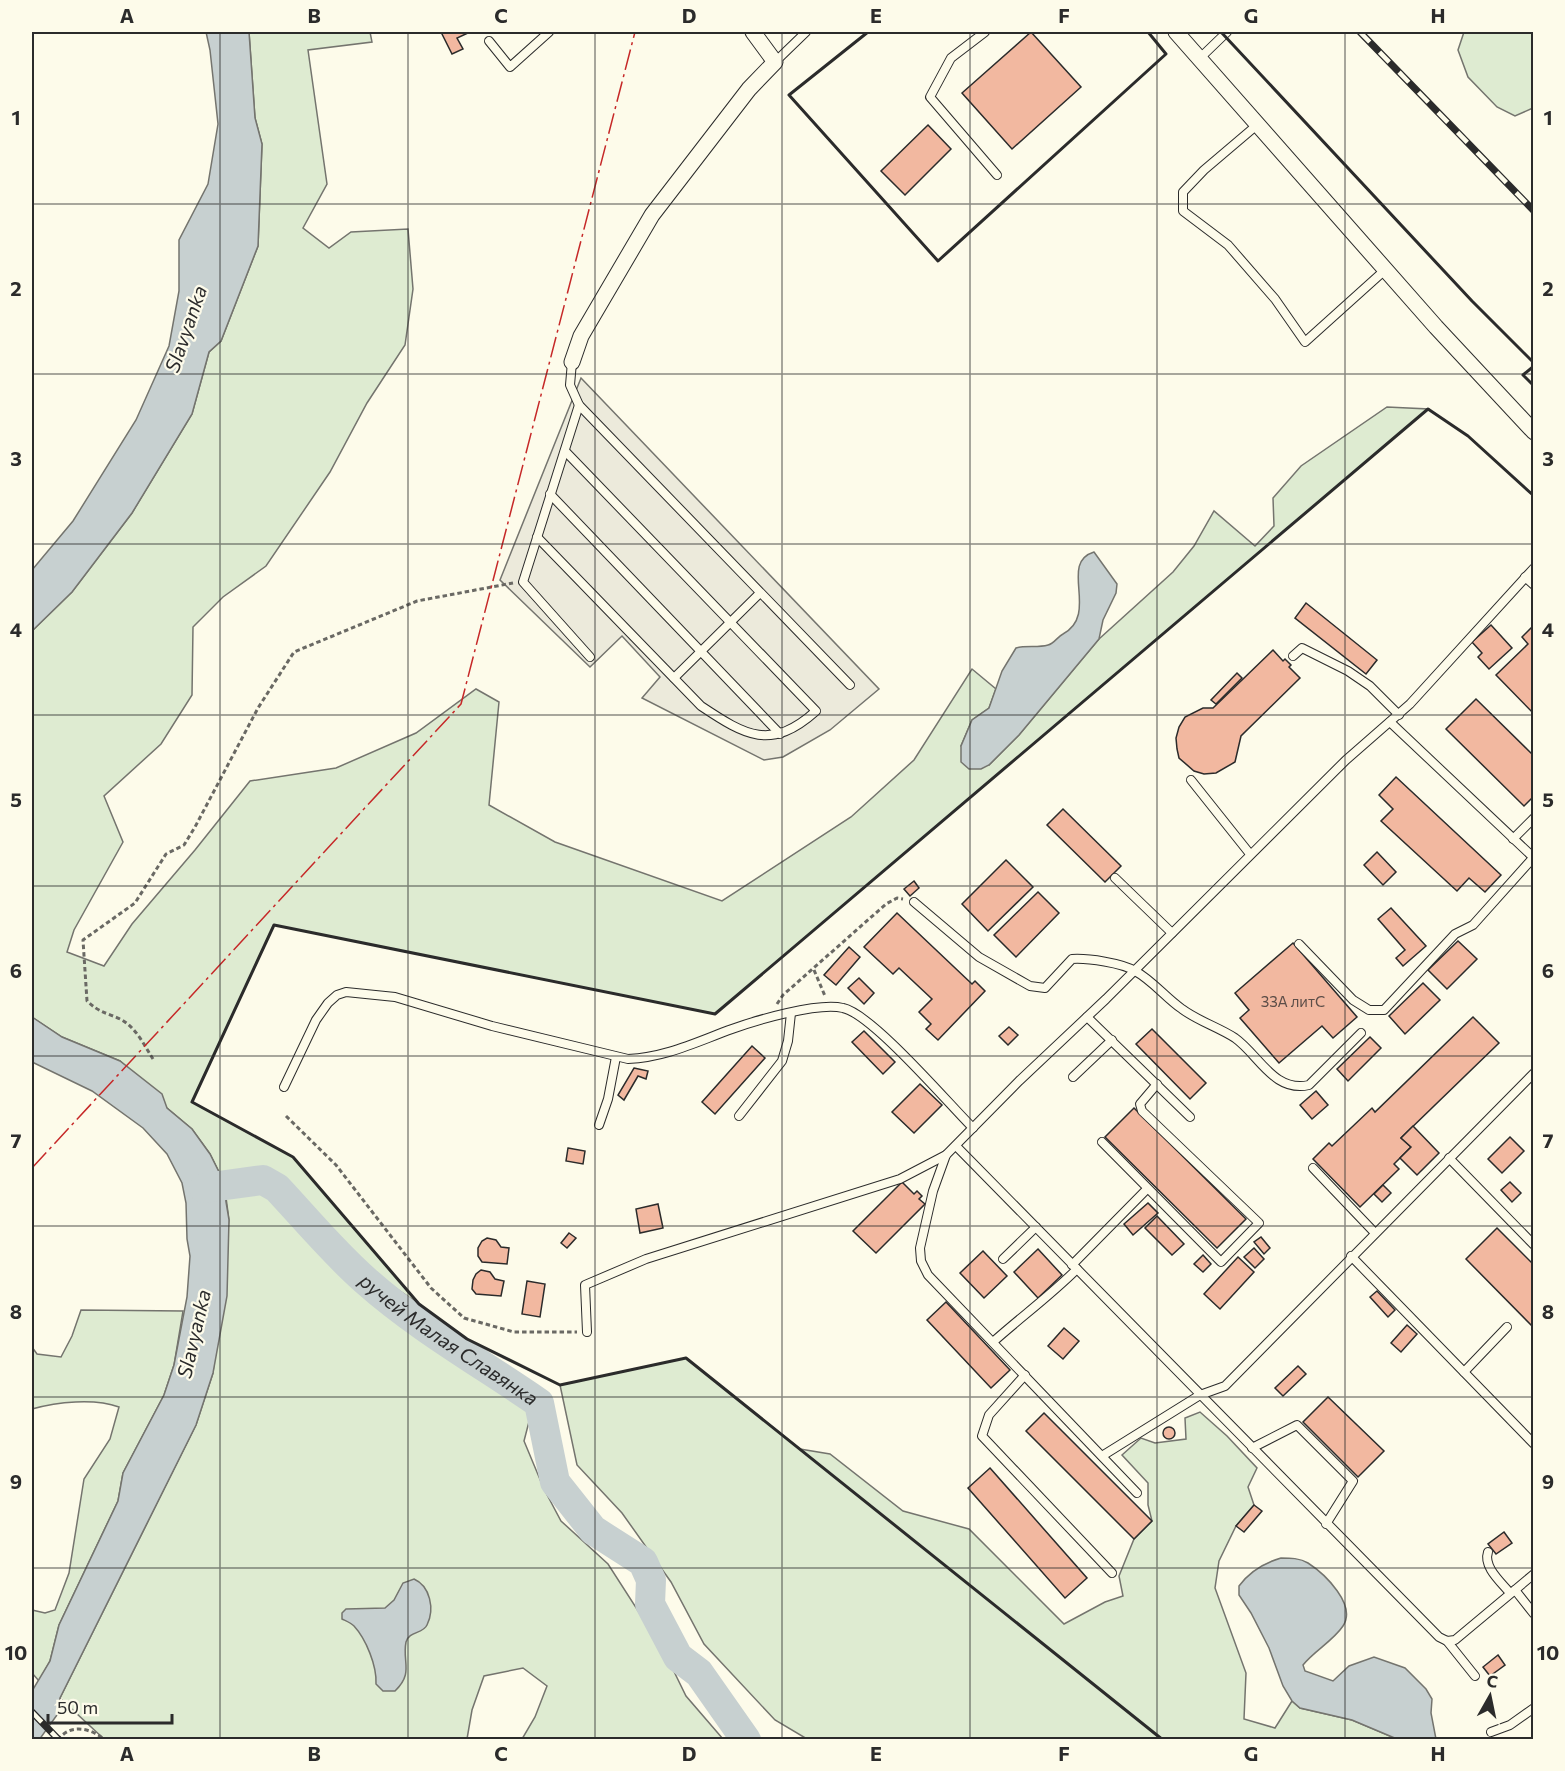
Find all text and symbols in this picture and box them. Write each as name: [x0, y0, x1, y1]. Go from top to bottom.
text: A: [120, 3, 134, 27]
text: B: [307, 3, 321, 27]
text: C: [494, 3, 508, 27]
text: D: [682, 3, 696, 27]
text: E: [870, 3, 882, 27]
text: F: [1058, 3, 1070, 27]
text: G: [1244, 3, 1258, 27]
text: H: [1431, 3, 1446, 27]
text: 1: [11, 105, 21, 129]
text: 1: [1543, 105, 1553, 129]
text: 2: [10, 276, 22, 300]
text: 2: [1542, 276, 1554, 300]
water label: Slavyanka: [159, 282, 211, 375]
text: 3: [10, 446, 22, 470]
text: 3: [1542, 446, 1554, 470]
text: 4: [10, 617, 22, 641]
text: 4: [1542, 617, 1554, 641]
text: 5: [10, 787, 22, 811]
text: 5: [1542, 787, 1554, 811]
text: 6: [10, 958, 22, 982]
text: 6: [1542, 958, 1554, 982]
house number: 33А литС: [1261, 992, 1325, 1010]
text: 7: [11, 1128, 22, 1152]
text: 7: [1543, 1128, 1554, 1152]
water label: ручей Малая Славянка: [354, 1267, 543, 1410]
water label: Slavyanka: [171, 1287, 215, 1381]
text: 8: [10, 1299, 22, 1323]
text: 8: [1542, 1299, 1554, 1323]
text: 9: [10, 1469, 22, 1493]
text: 9: [1542, 1469, 1554, 1493]
text: 10: [5, 1640, 27, 1664]
text: 10: [1537, 1640, 1559, 1664]
north arrow: [1460, 1666, 1520, 1726]
text: С: [1486, 1670, 1499, 1691]
scale bar: [48, 1687, 172, 1725]
text: 50 m: [57, 1696, 98, 1718]
text: A: [120, 1741, 134, 1765]
text: B: [307, 1741, 321, 1765]
text: C: [494, 1741, 508, 1765]
text: D: [682, 1741, 696, 1765]
text: E: [870, 1741, 882, 1765]
text: F: [1058, 1741, 1070, 1765]
text: G: [1244, 1741, 1258, 1765]
text: H: [1431, 1741, 1446, 1765]

